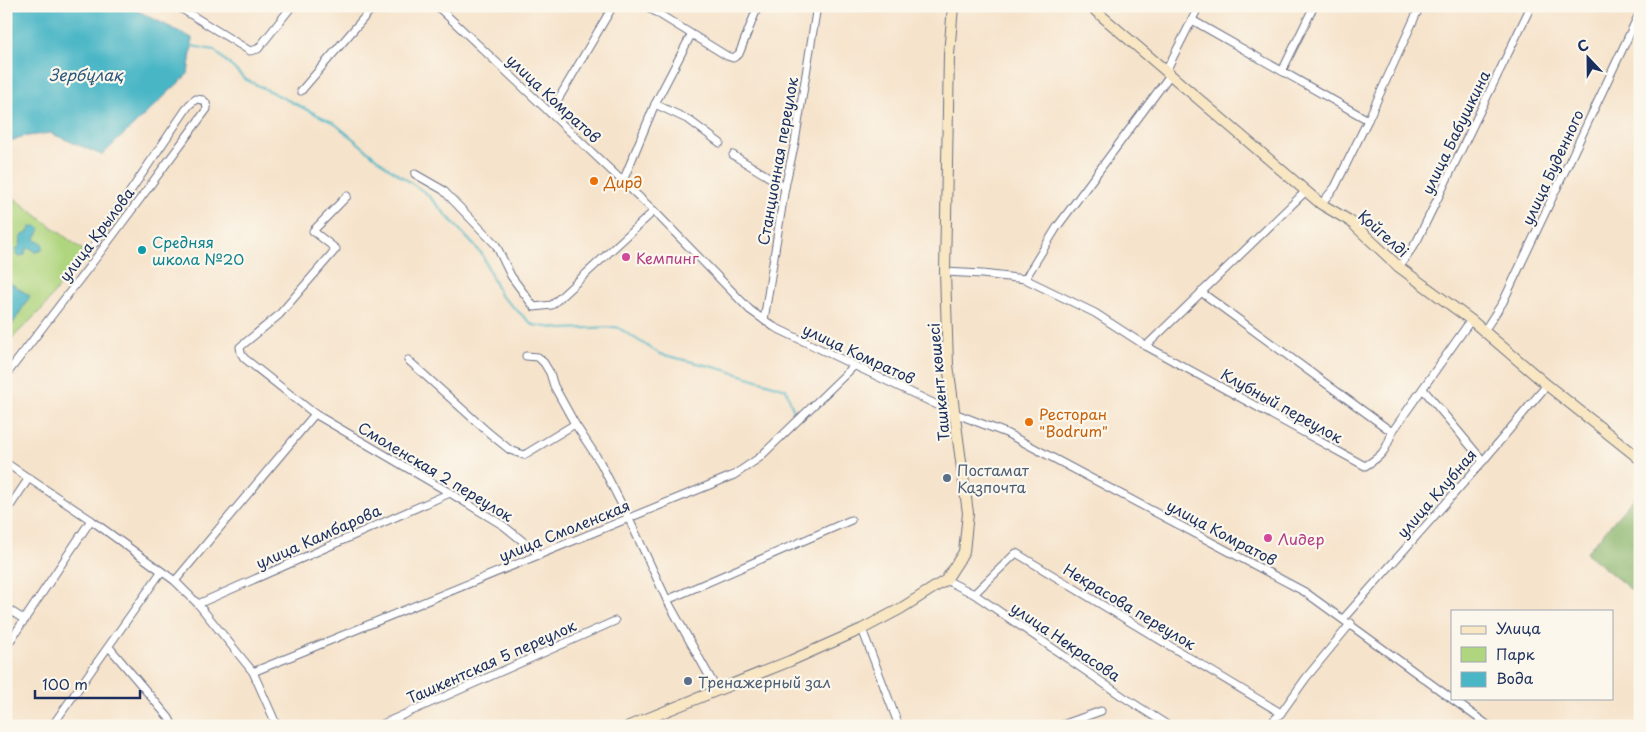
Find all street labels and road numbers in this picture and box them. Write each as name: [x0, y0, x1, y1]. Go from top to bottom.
street label: улица Комратов: [502, 48, 607, 148]
street label: улица Бабушкина: [1415, 66, 1495, 198]
street label: Станционная переулок: [751, 75, 803, 247]
street label: улица Буденного: [1515, 105, 1589, 229]
street label: улица Крылова: [53, 182, 139, 286]
street label: Қойгелді: [1354, 204, 1414, 262]
street label: улица Комратов: [799, 317, 919, 389]
street label: Ташкент көшесі: [921, 322, 955, 442]
street label: Клубный переулок: [1217, 362, 1347, 448]
street label: Смоленская 2 переулок: [354, 415, 518, 527]
street label: улица Клубная: [1391, 443, 1481, 543]
street label: улица Смоленская: [495, 493, 633, 567]
street label: улица Комратов: [1163, 493, 1281, 571]
street label: улица Камбарова: [252, 498, 385, 574]
street label: Некрасова переулок: [1059, 557, 1201, 655]
street label: улица Некрасова: [1006, 596, 1126, 687]
street label: Ташкентская 5 переулок: [403, 613, 579, 709]

